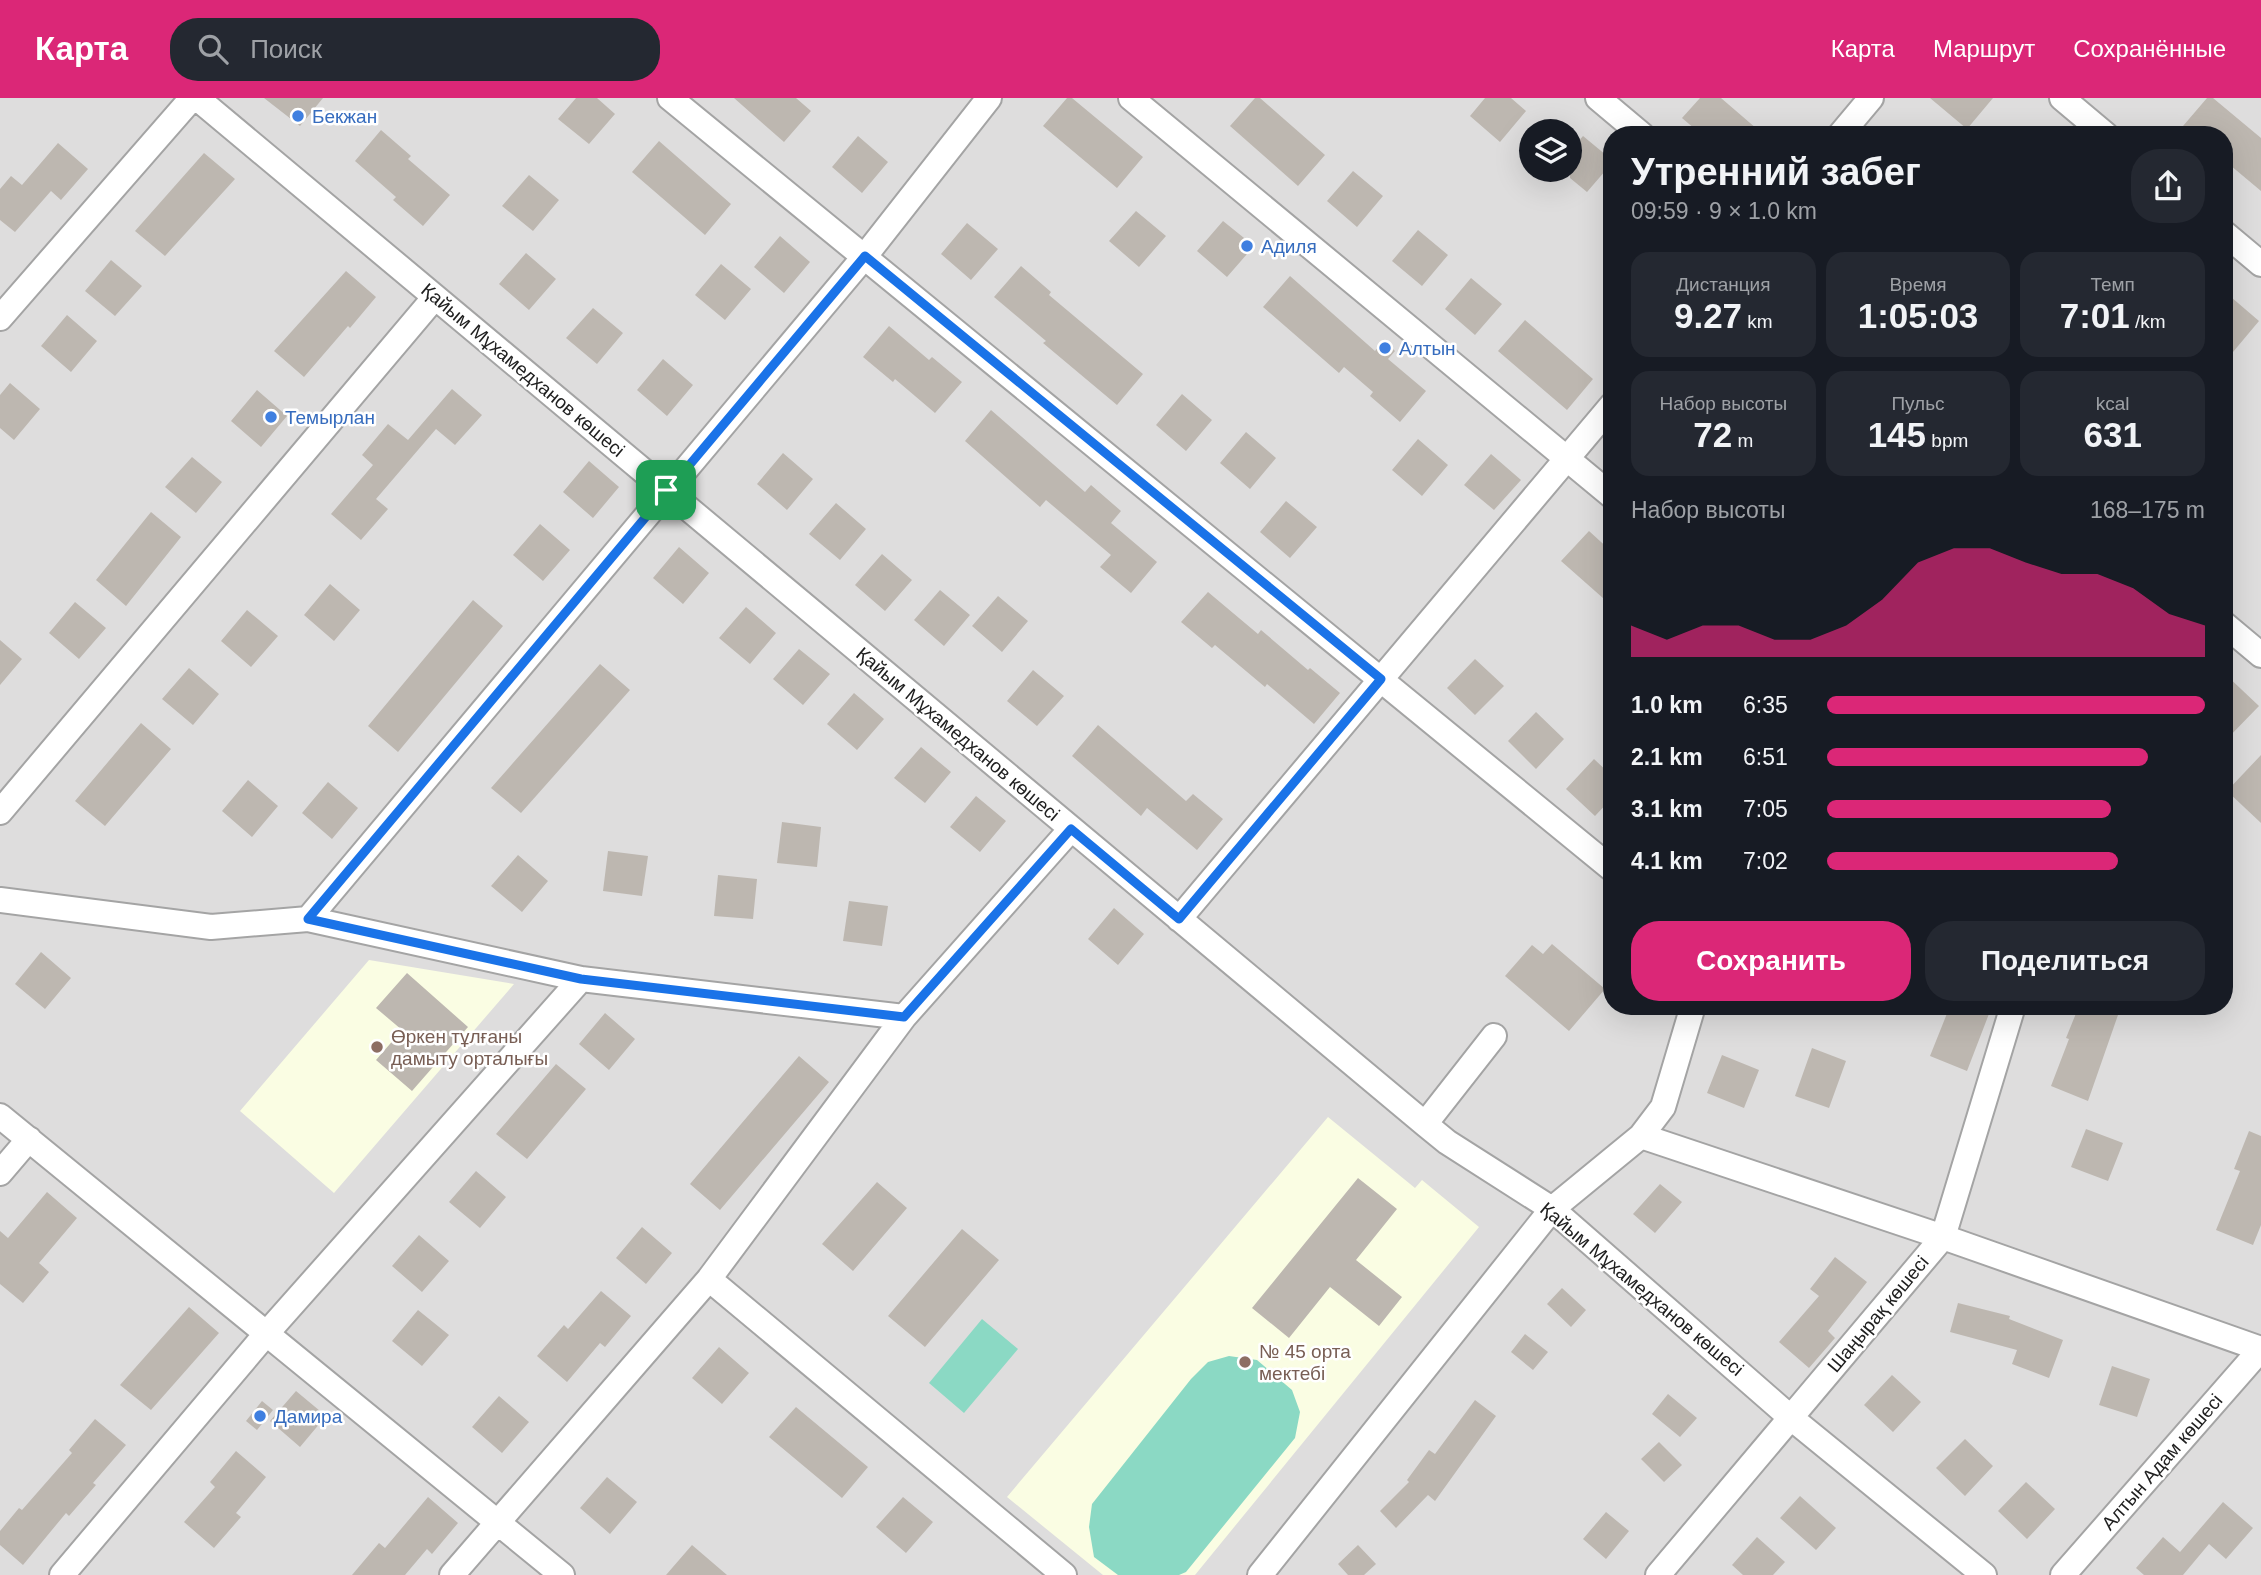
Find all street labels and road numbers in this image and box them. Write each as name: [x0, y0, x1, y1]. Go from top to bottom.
street label: Қайым Мұхамедханов көшесі: [417, 279, 629, 461]
street label: Қайым Мұхамедханов көшесі: [852, 643, 1064, 825]
street label: Қайым Мұхамедханов көшесі: [1536, 1198, 1748, 1380]
street label: Шаңырақ көшесі: [1823, 1252, 1933, 1376]
street label: Алтын Адам көшесі: [2097, 1390, 2227, 1534]

